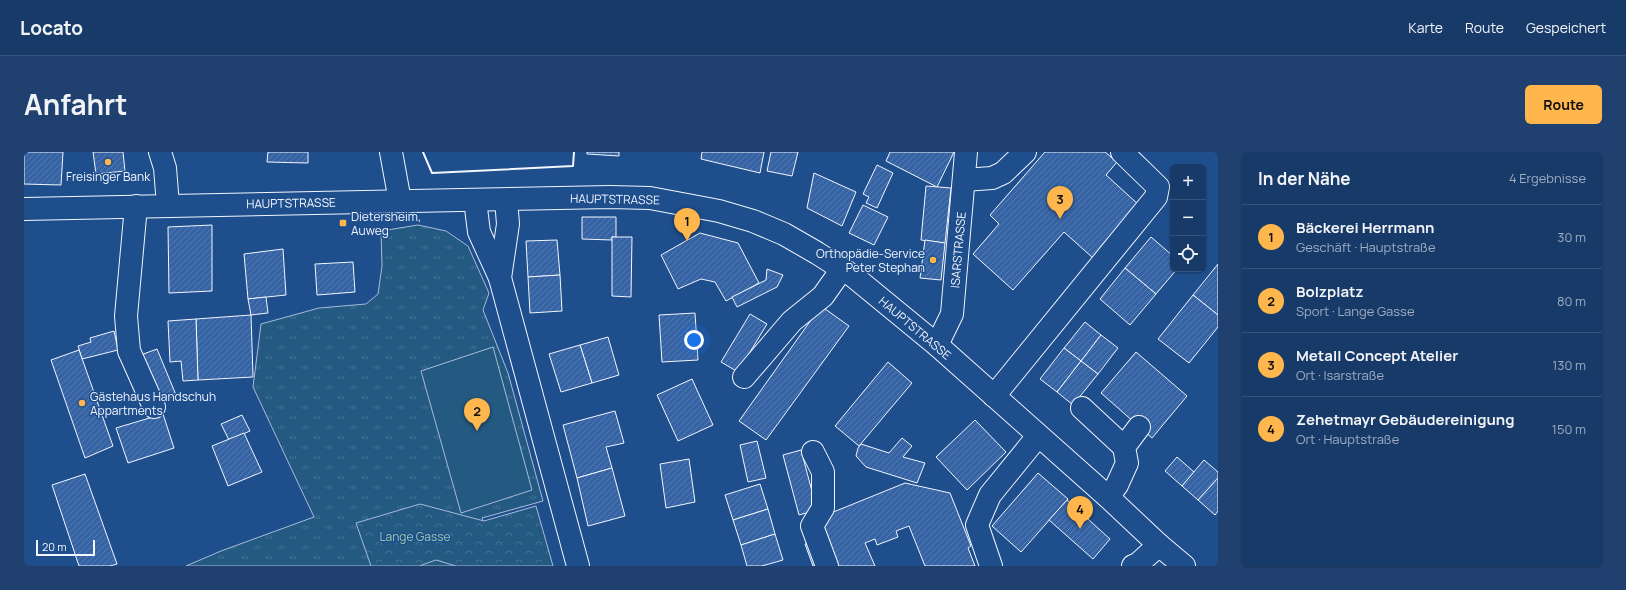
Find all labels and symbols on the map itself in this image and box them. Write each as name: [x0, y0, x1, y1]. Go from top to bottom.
marker: Freisinger Bank: [103, 157, 113, 167]
place label: Freisinger Bank: [66, 168, 151, 185]
pin: 3: [1047, 186, 1073, 219]
street label: HAUPTSTRASSE: [570, 190, 660, 208]
street label: HAUPTSTRASSE: [246, 194, 336, 212]
place label: Dietersheim, Auweg: [351, 208, 421, 239]
pin: 1: [674, 208, 700, 241]
street label: ISARSTRASSE: [946, 211, 970, 289]
marker: Dietersheim, Auweg: [338, 218, 348, 228]
place label: Orthopädie-Service Peter Stephan: [816, 245, 925, 276]
marker: Orthopädie-Service Peter Stephan: [928, 255, 938, 265]
street label: HAUPTSTRASSE: [875, 293, 955, 363]
your location: [684, 330, 704, 350]
place label: Gästehaus Handschuh Appartments: [90, 388, 216, 419]
marker: Gästehaus Handschuh Appartments: [77, 398, 87, 408]
pin: 2: [464, 398, 490, 431]
pin: 4: [1067, 496, 1093, 529]
park label: Lange Gasse: [379, 528, 451, 545]
scale bar: [36, 538, 95, 557]

